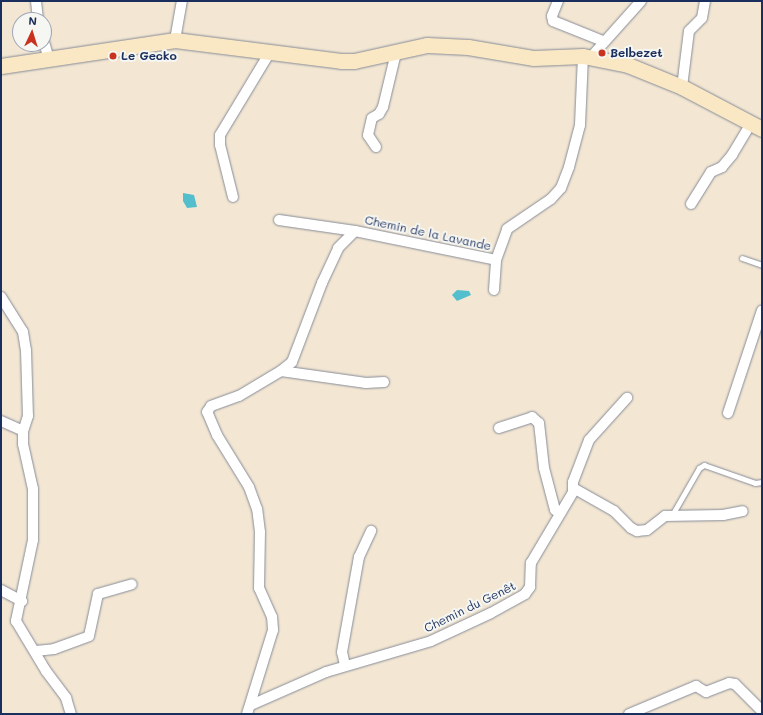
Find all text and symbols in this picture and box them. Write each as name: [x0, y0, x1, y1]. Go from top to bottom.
north arrow: [12, 12, 52, 52]
text: N: [28, 13, 37, 28]
place label: Belbezet: [610, 46, 663, 60]
marker: Belbezet: [597, 48, 607, 58]
place label: Le Gecko: [121, 49, 177, 63]
marker: Le Gecko: [108, 51, 118, 61]
street label: Chemin de la Lavande: [363, 213, 493, 253]
street label: Chemin du Genêt: [422, 579, 518, 635]

